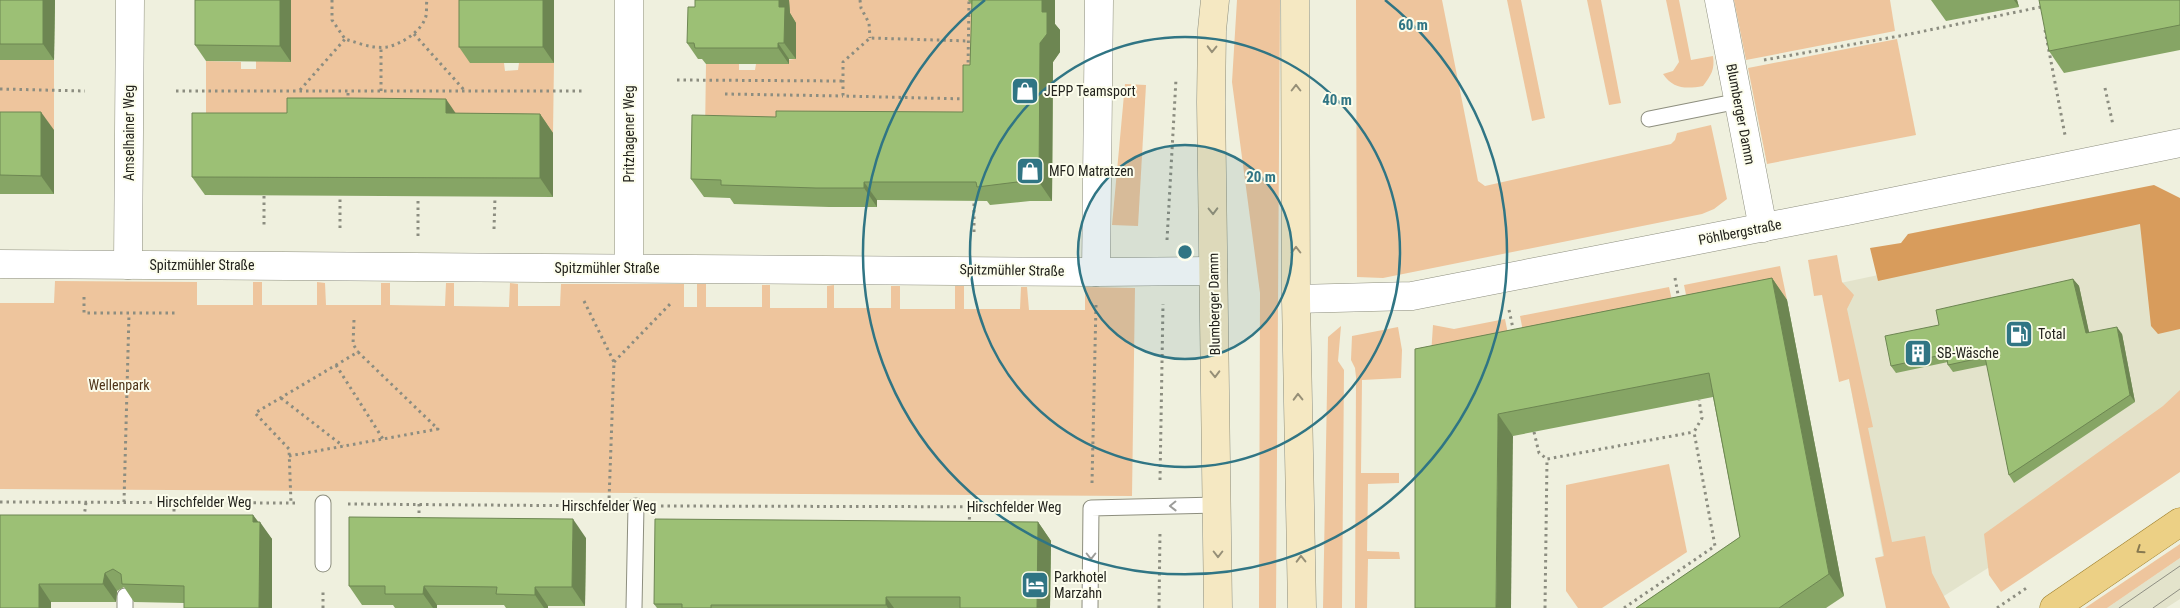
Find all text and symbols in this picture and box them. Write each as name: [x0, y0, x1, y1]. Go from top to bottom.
text: 60 m: [1398, 16, 1428, 34]
one-way arrow: [1207, 45, 1217, 53]
street label: Blumberger Damm: [1723, 62, 1759, 166]
shop icon: JEPP Teamsport: [1010, 76, 1040, 106]
place label: JEPP Teamsport: [1044, 83, 1136, 99]
one-way arrow: [1291, 83, 1301, 91]
street label: Amselhainer Weg: [121, 85, 137, 181]
street label: Pritzhagener Weg: [621, 85, 637, 183]
text: 40 m: [1322, 91, 1352, 109]
shop icon: MFO Matratzen: [1015, 156, 1045, 186]
place label: MFO Matratzen: [1049, 163, 1134, 179]
text: 20 m: [1246, 168, 1276, 186]
one-way arrow: [1207, 207, 1218, 215]
street label: Pöhlbergstraße: [1697, 216, 1783, 248]
centre of rings: [1176, 243, 1194, 261]
one-way arrow: [1291, 246, 1301, 254]
street label: Blumberger Damm: [1205, 253, 1223, 355]
street label: Spitzmühler Straße: [150, 257, 255, 273]
street label: Spitzmühler Straße: [555, 260, 660, 276]
street label: Spitzmühler Straße: [959, 261, 1065, 279]
fuel station icon: Total: [2004, 319, 2034, 349]
place label: Total: [2038, 326, 2066, 342]
building icon: SB-Wäsche: [1903, 338, 1933, 368]
place label: SB-Wäsche: [1937, 345, 1999, 361]
one-way arrow: [1210, 370, 1220, 378]
park label: Wellenpark: [89, 377, 150, 393]
one-way arrow: [1293, 393, 1303, 400]
street label: Hirschfelder Weg: [157, 494, 251, 510]
street label: Hirschfelder Weg: [562, 498, 656, 514]
street label: Hirschfelder Weg: [967, 499, 1061, 515]
one-way arrow: [1169, 501, 1177, 511]
one-way arrow: [2136, 544, 2145, 553]
one-way arrow: [1213, 550, 1223, 558]
one-way arrow: [1086, 553, 1096, 561]
one-way arrow: [1296, 555, 1306, 563]
place label: Parkhotel Marzahn: [1054, 569, 1107, 601]
hotel icon: Parkhotel Marzahn: [1020, 570, 1050, 600]

